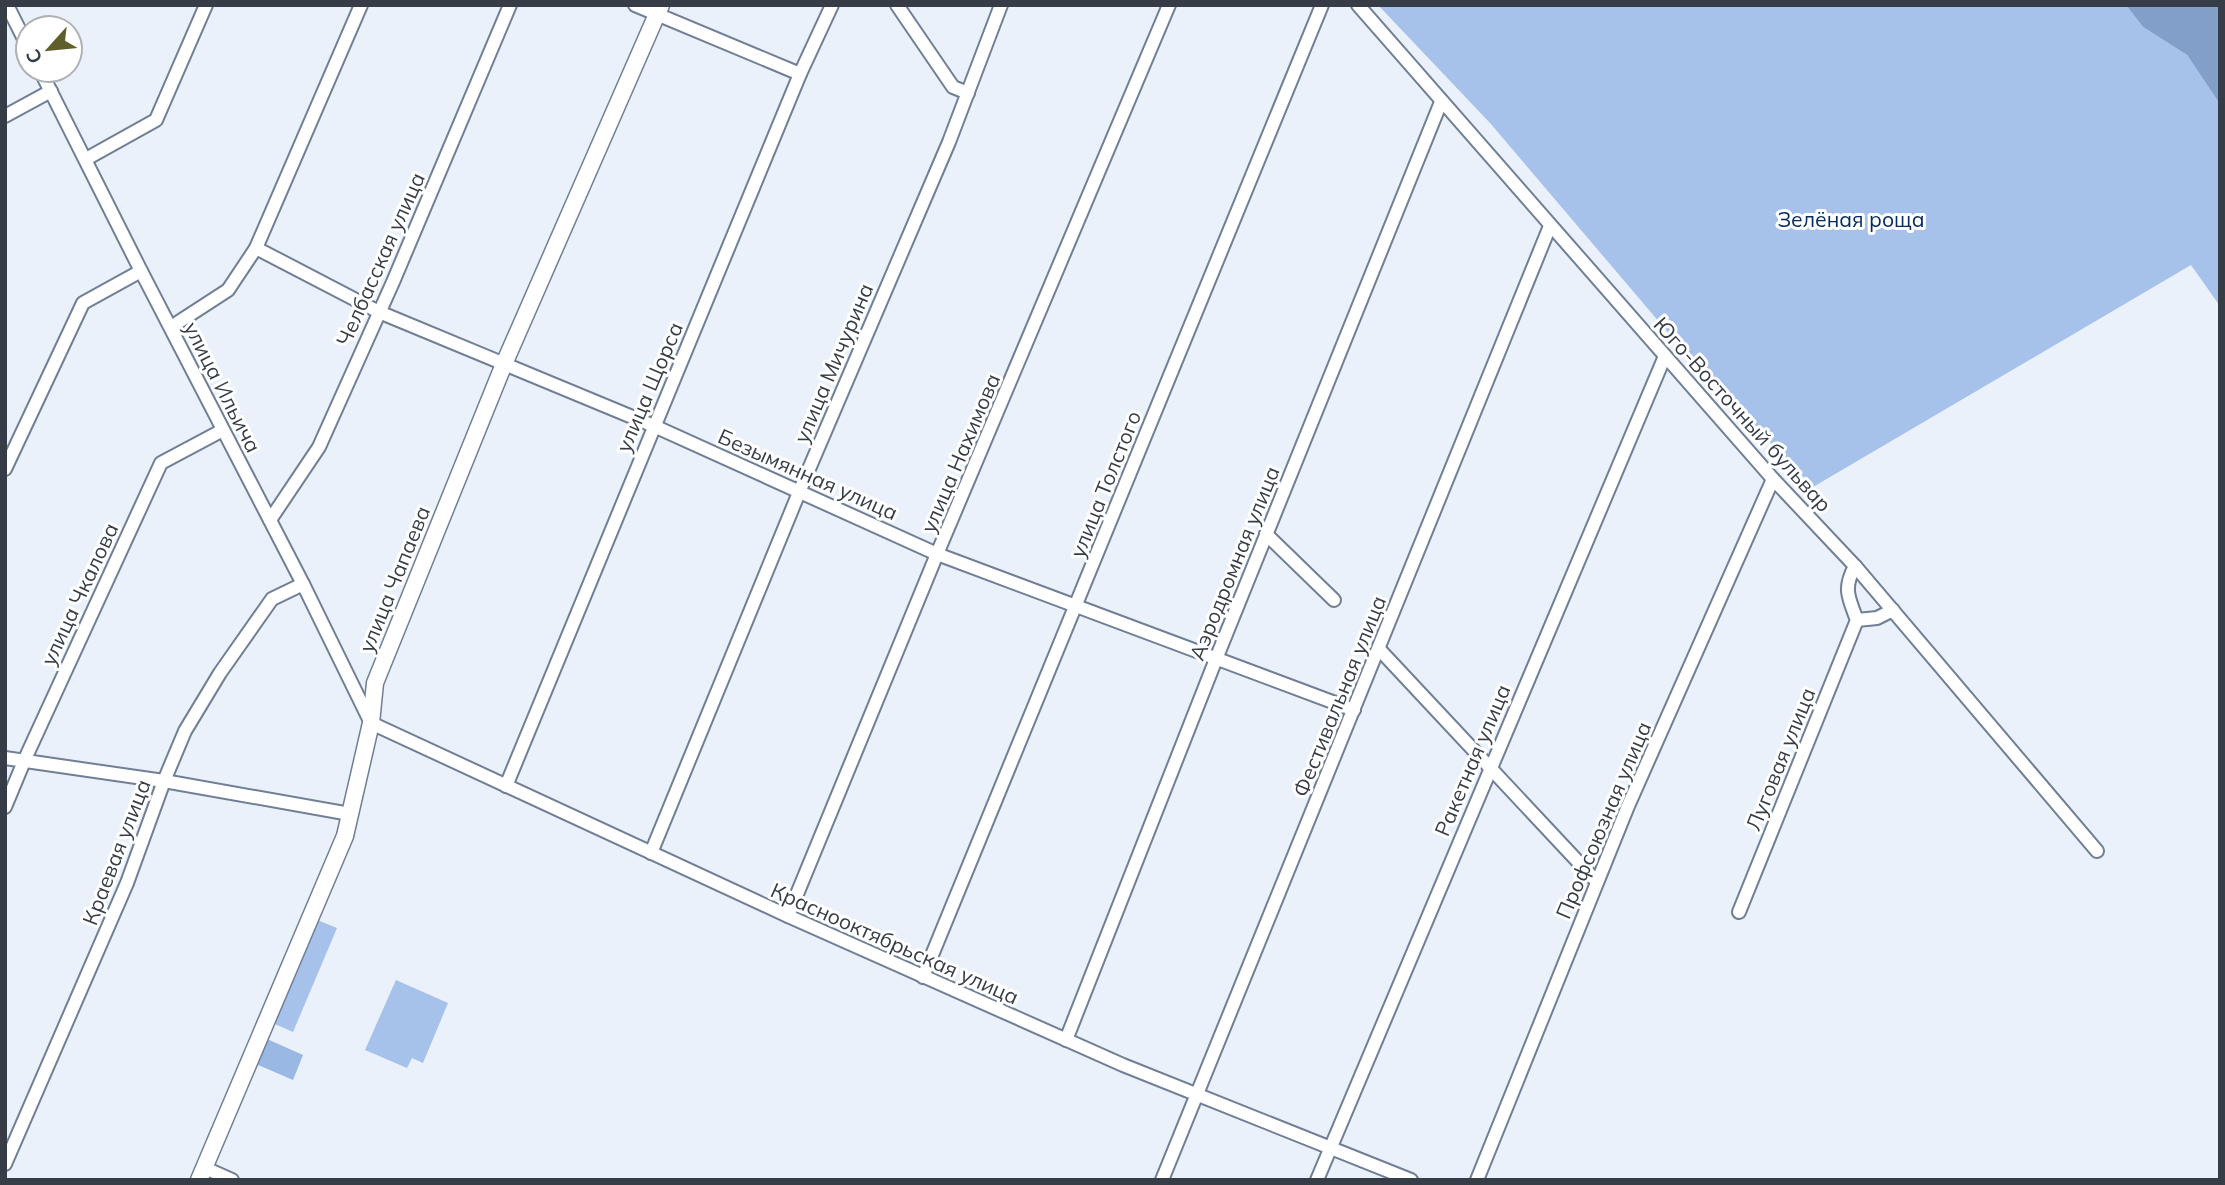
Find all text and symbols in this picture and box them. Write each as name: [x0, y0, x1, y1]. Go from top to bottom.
north arrow: [14, 14, 84, 84]
text: С: [20, 45, 47, 68]
street label: Челбасская улица: [330, 168, 430, 350]
park label: Зелёная роща: [1777, 206, 1925, 232]
street label: улица Мичурина: [788, 279, 878, 447]
street label: Юго-Восточный бульвар: [1649, 311, 1837, 517]
street label: улица Ильича: [179, 317, 267, 457]
street label: улица Щорса: [610, 318, 688, 456]
street label: улица Нахимова: [915, 370, 1005, 536]
street label: улица Толстого: [1064, 407, 1146, 561]
street label: Безымянная улица: [714, 423, 902, 525]
street label: Аэродромная улица: [1183, 462, 1285, 664]
street label: улица Чапаева: [353, 502, 435, 656]
street label: улица Чкалова: [35, 519, 123, 669]
street label: Фестивальная улица: [1287, 592, 1391, 800]
street label: Ракетная улица: [1428, 680, 1516, 840]
street label: Луговая улица: [1740, 684, 1820, 834]
street label: Профсоюзная улица: [1550, 717, 1656, 923]
street label: Краевая улица: [76, 776, 156, 928]
street label: Краснооктябрьская улица: [767, 876, 1023, 1010]

